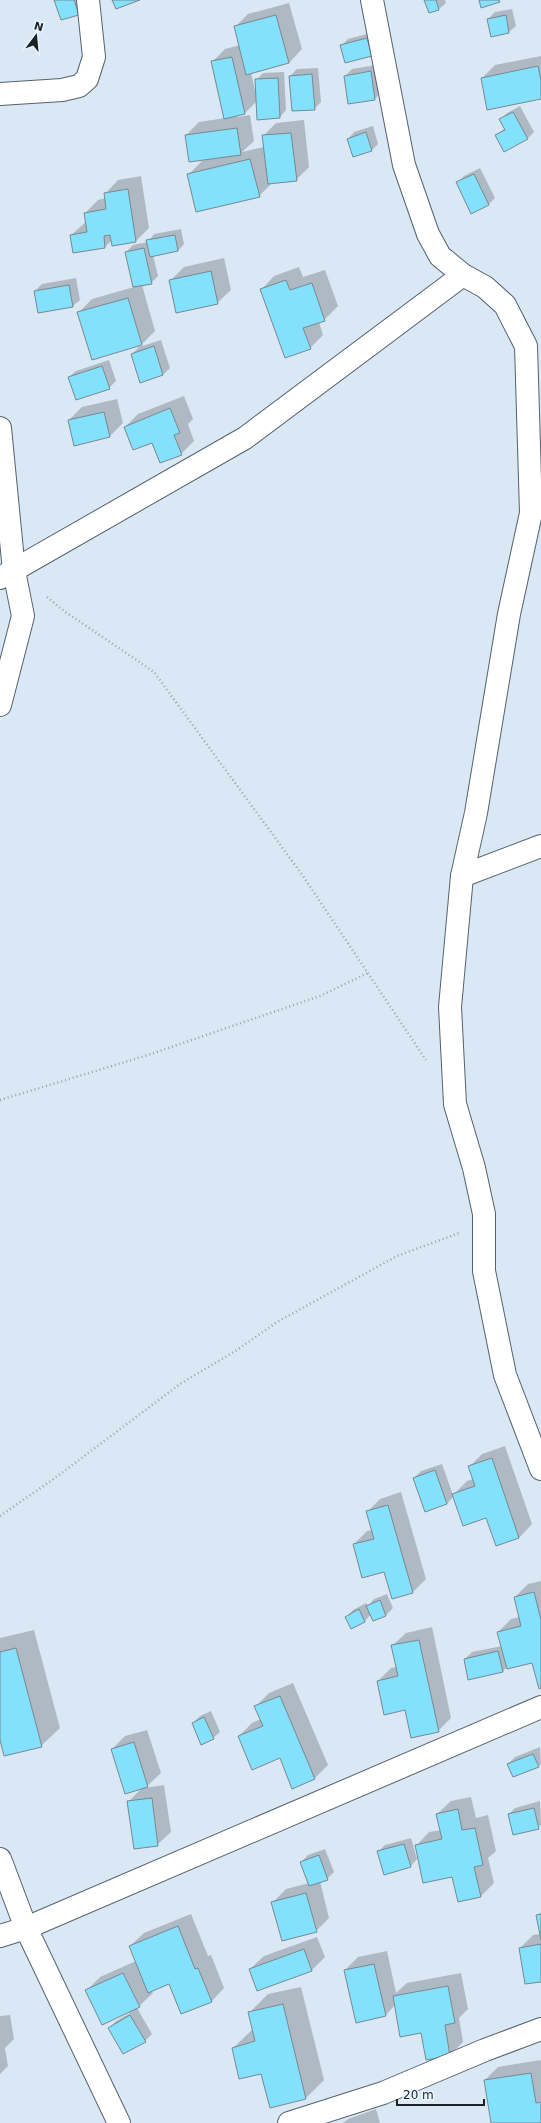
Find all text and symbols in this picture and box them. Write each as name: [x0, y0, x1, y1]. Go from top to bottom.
north arrow: [16, 16, 56, 56]
text: N: [32, 19, 45, 34]
scale bar: [397, 2081, 484, 2107]
text: 20 m: [403, 2088, 434, 2102]

